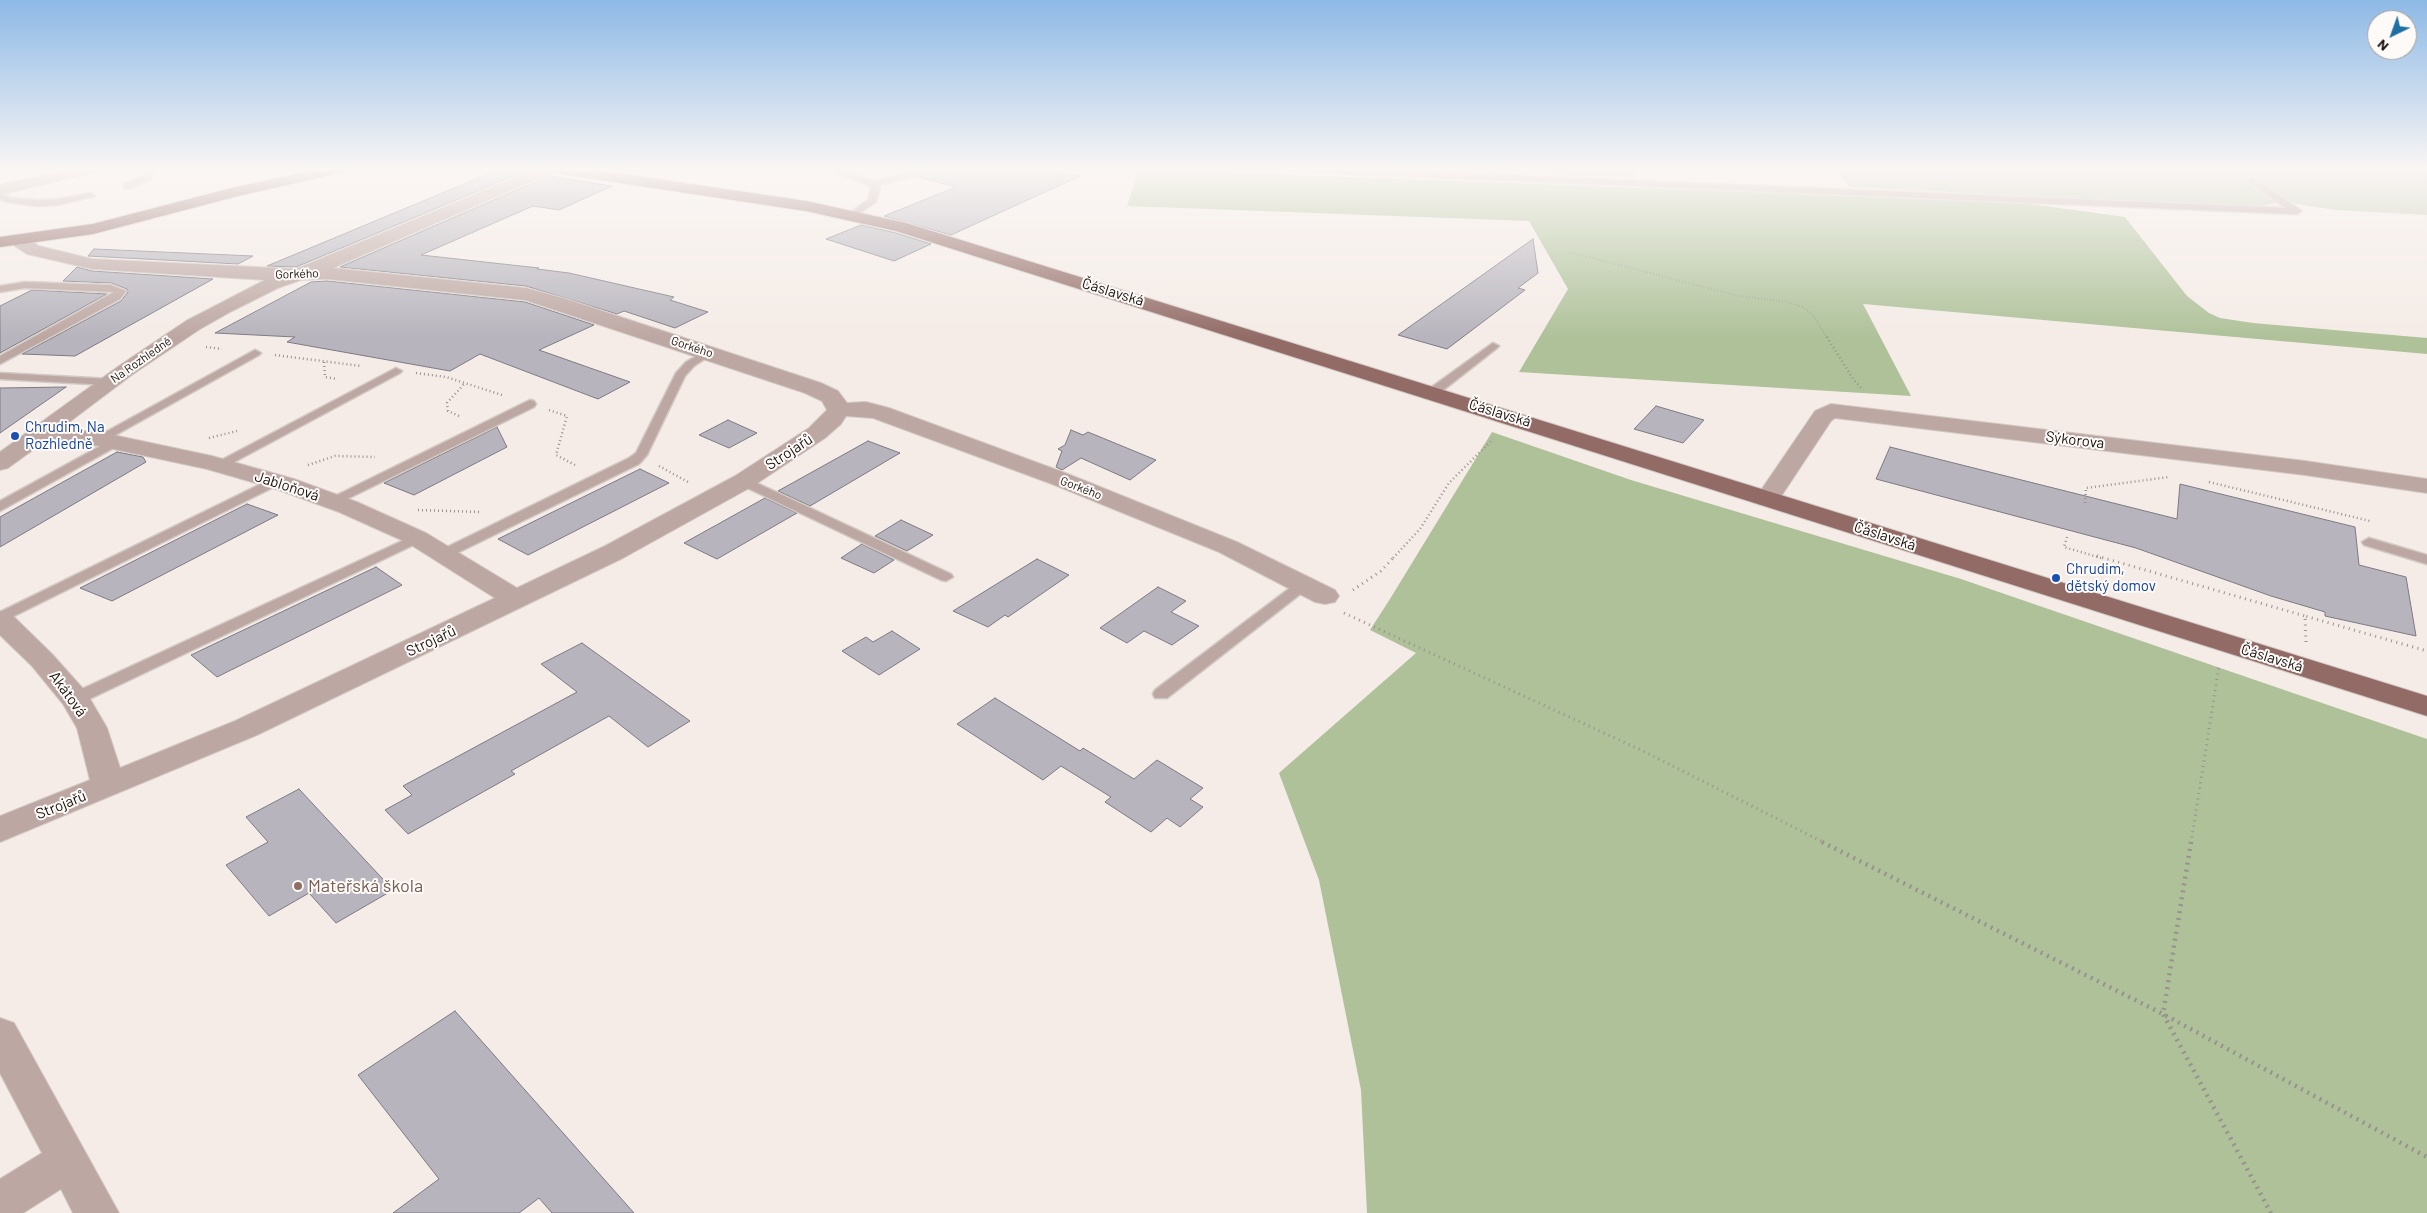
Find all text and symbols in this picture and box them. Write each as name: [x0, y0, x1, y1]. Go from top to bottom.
north arrow: [2367, 10, 2417, 60]
text: N: [2373, 36, 2391, 55]
street label: Gorkého: [275, 266, 319, 282]
street label: Čáslavská: [1080, 274, 1146, 310]
street label: Gorkého: [669, 333, 715, 361]
street label: Na Rozhledně: [108, 334, 174, 386]
street label: Čáslavská: [1467, 395, 1533, 431]
place label: Chrudim, Na Rozhledně: [25, 418, 105, 453]
street label: Sýkorova: [2045, 427, 2105, 453]
marker: Chrudim, Na Rozhledně: [9, 430, 21, 442]
street label: Strojařů: [762, 430, 816, 474]
street label: Jabloňová: [253, 467, 321, 505]
street label: Gorkého: [1058, 474, 1104, 502]
street label: Čáslavská: [1852, 518, 1918, 554]
place label: Chrudim, dětský domov: [2066, 560, 2156, 595]
marker: Chrudim, dětský domov: [2050, 572, 2062, 584]
street label: Strojařů: [403, 622, 459, 660]
street label: Čáslavská: [2239, 640, 2305, 676]
street label: Akátová: [45, 668, 91, 720]
street label: Strojařů: [33, 787, 89, 823]
place label: Mateřská škola: [308, 875, 423, 897]
marker: Mateřská škola: [292, 880, 304, 892]

